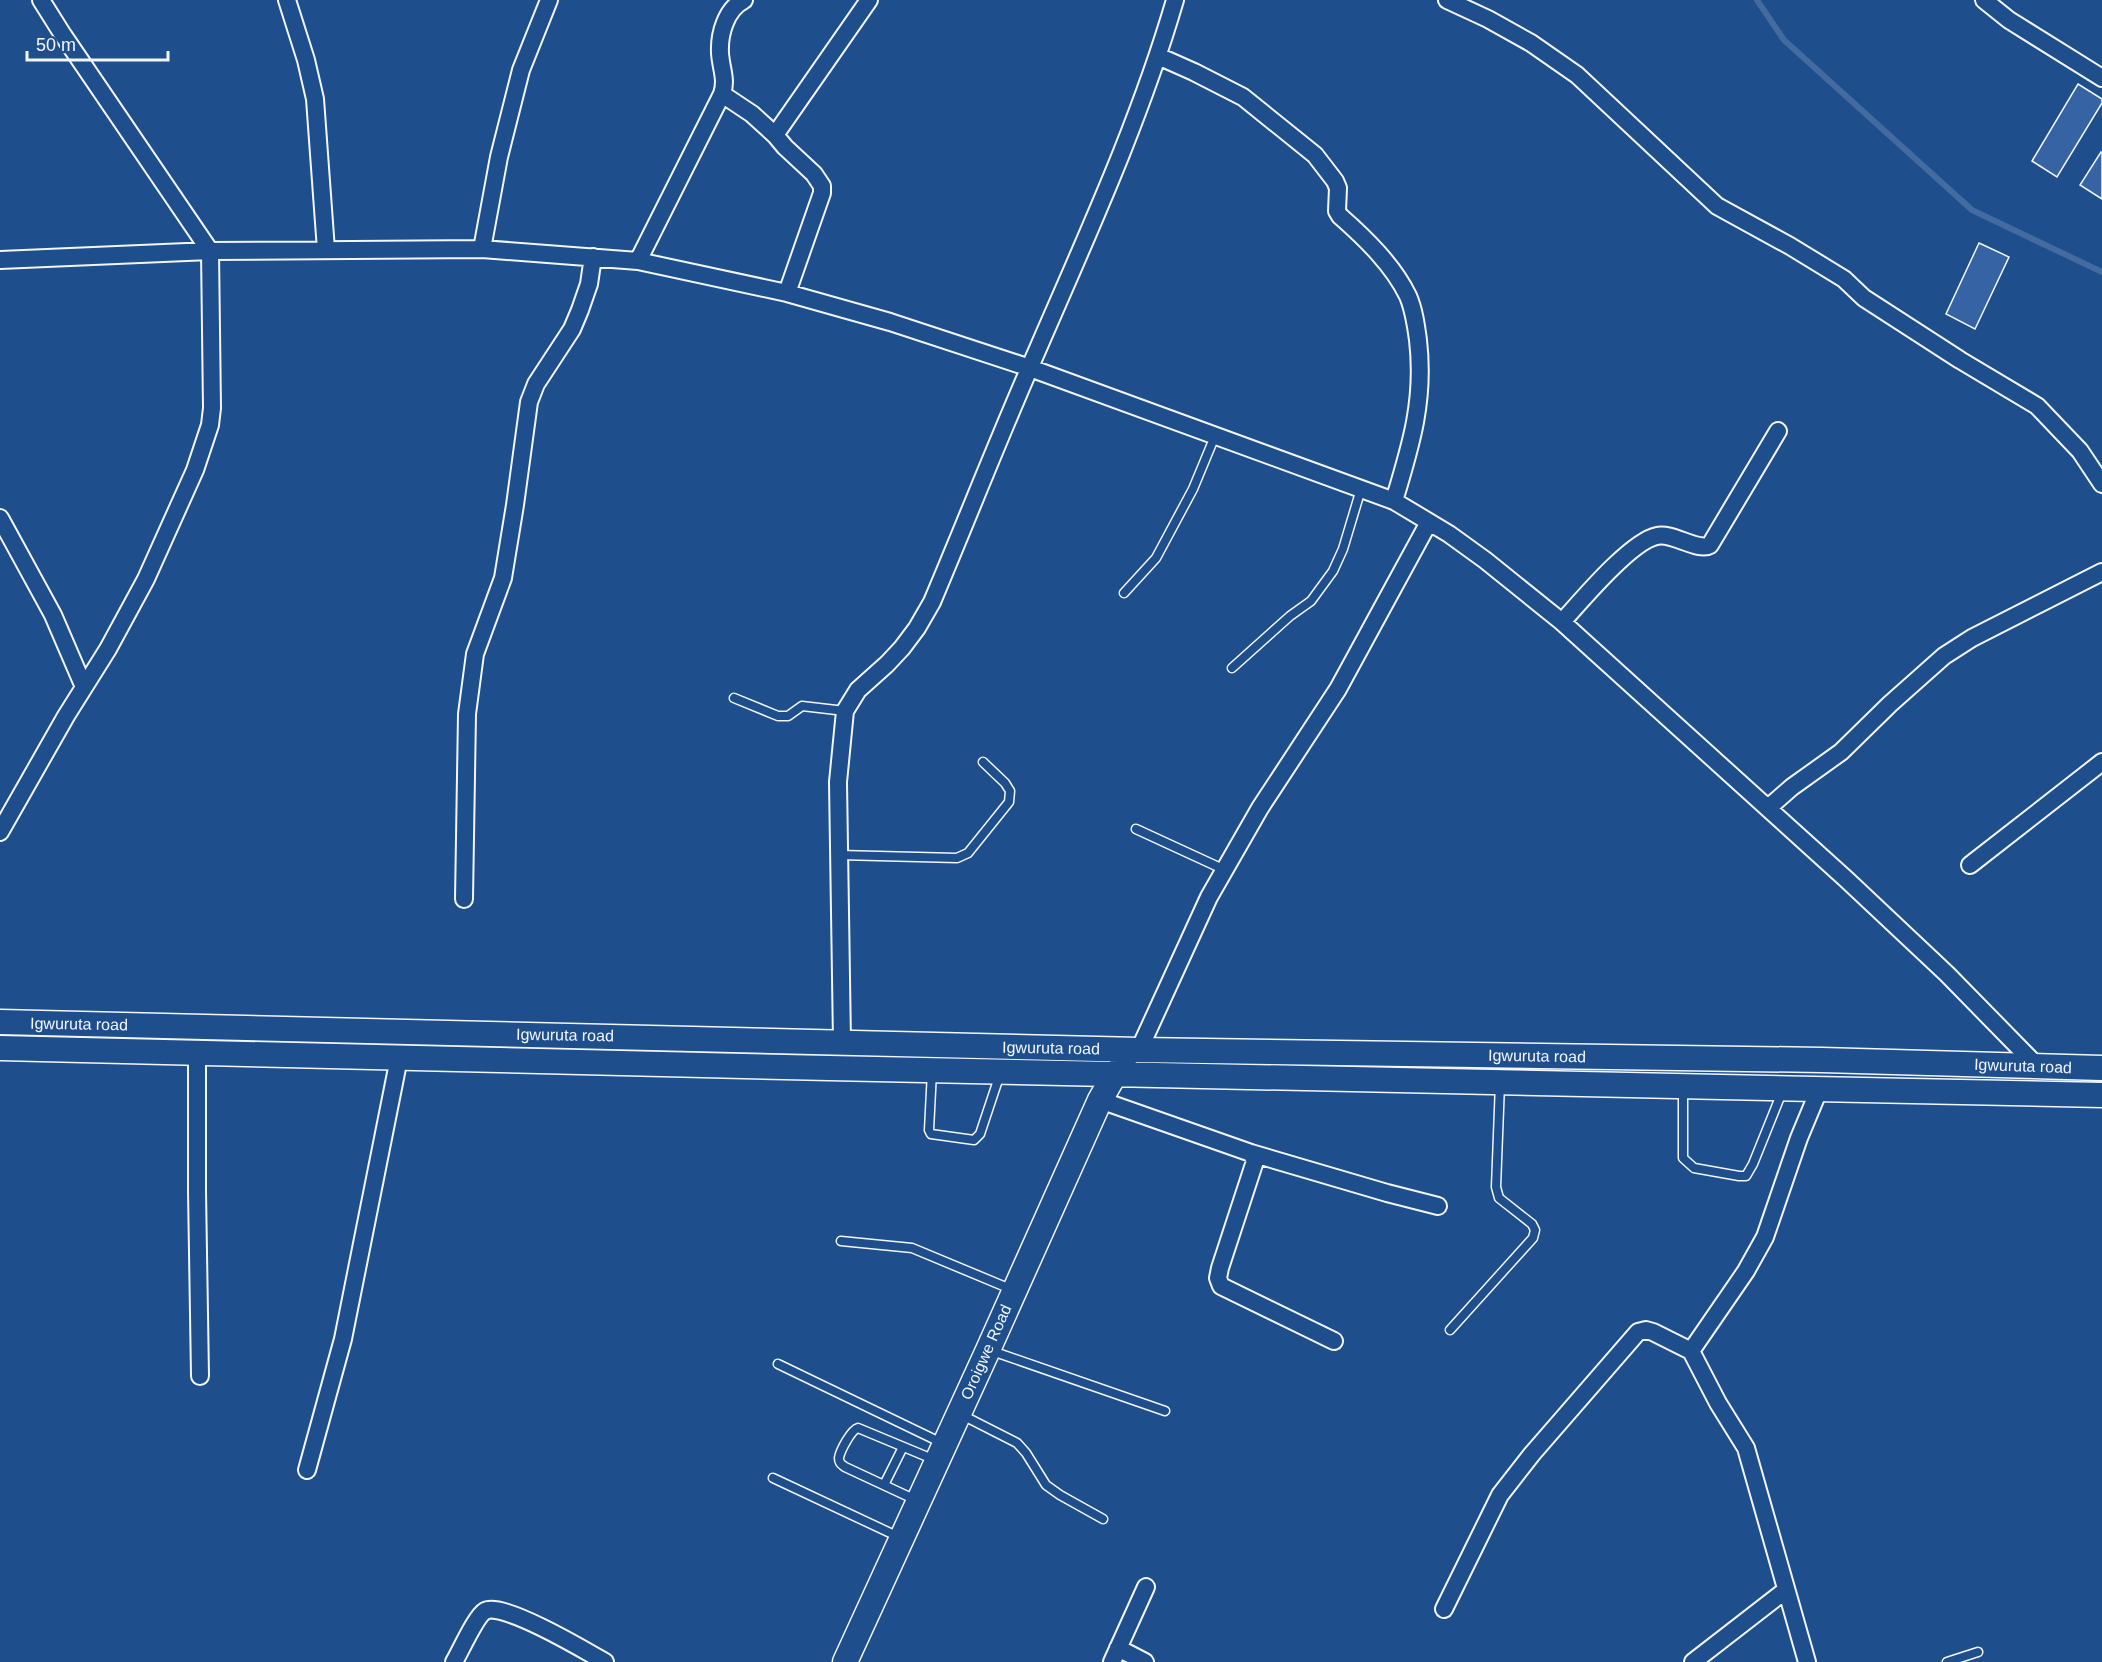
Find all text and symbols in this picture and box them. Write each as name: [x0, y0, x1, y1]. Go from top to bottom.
scale bar: [27, 24, 168, 62]
text: 50 m: [36, 35, 76, 55]
street label: Igwuruta road: [30, 1015, 128, 1033]
street label: Igwuruta road: [516, 1026, 614, 1044]
street label: Igwuruta road: [1002, 1039, 1100, 1057]
street label: Igwuruta road: [1488, 1047, 1586, 1065]
street label: Igwuruta road: [1974, 1056, 2072, 1076]
street label: Oroigwe Road: [957, 1302, 1015, 1402]

